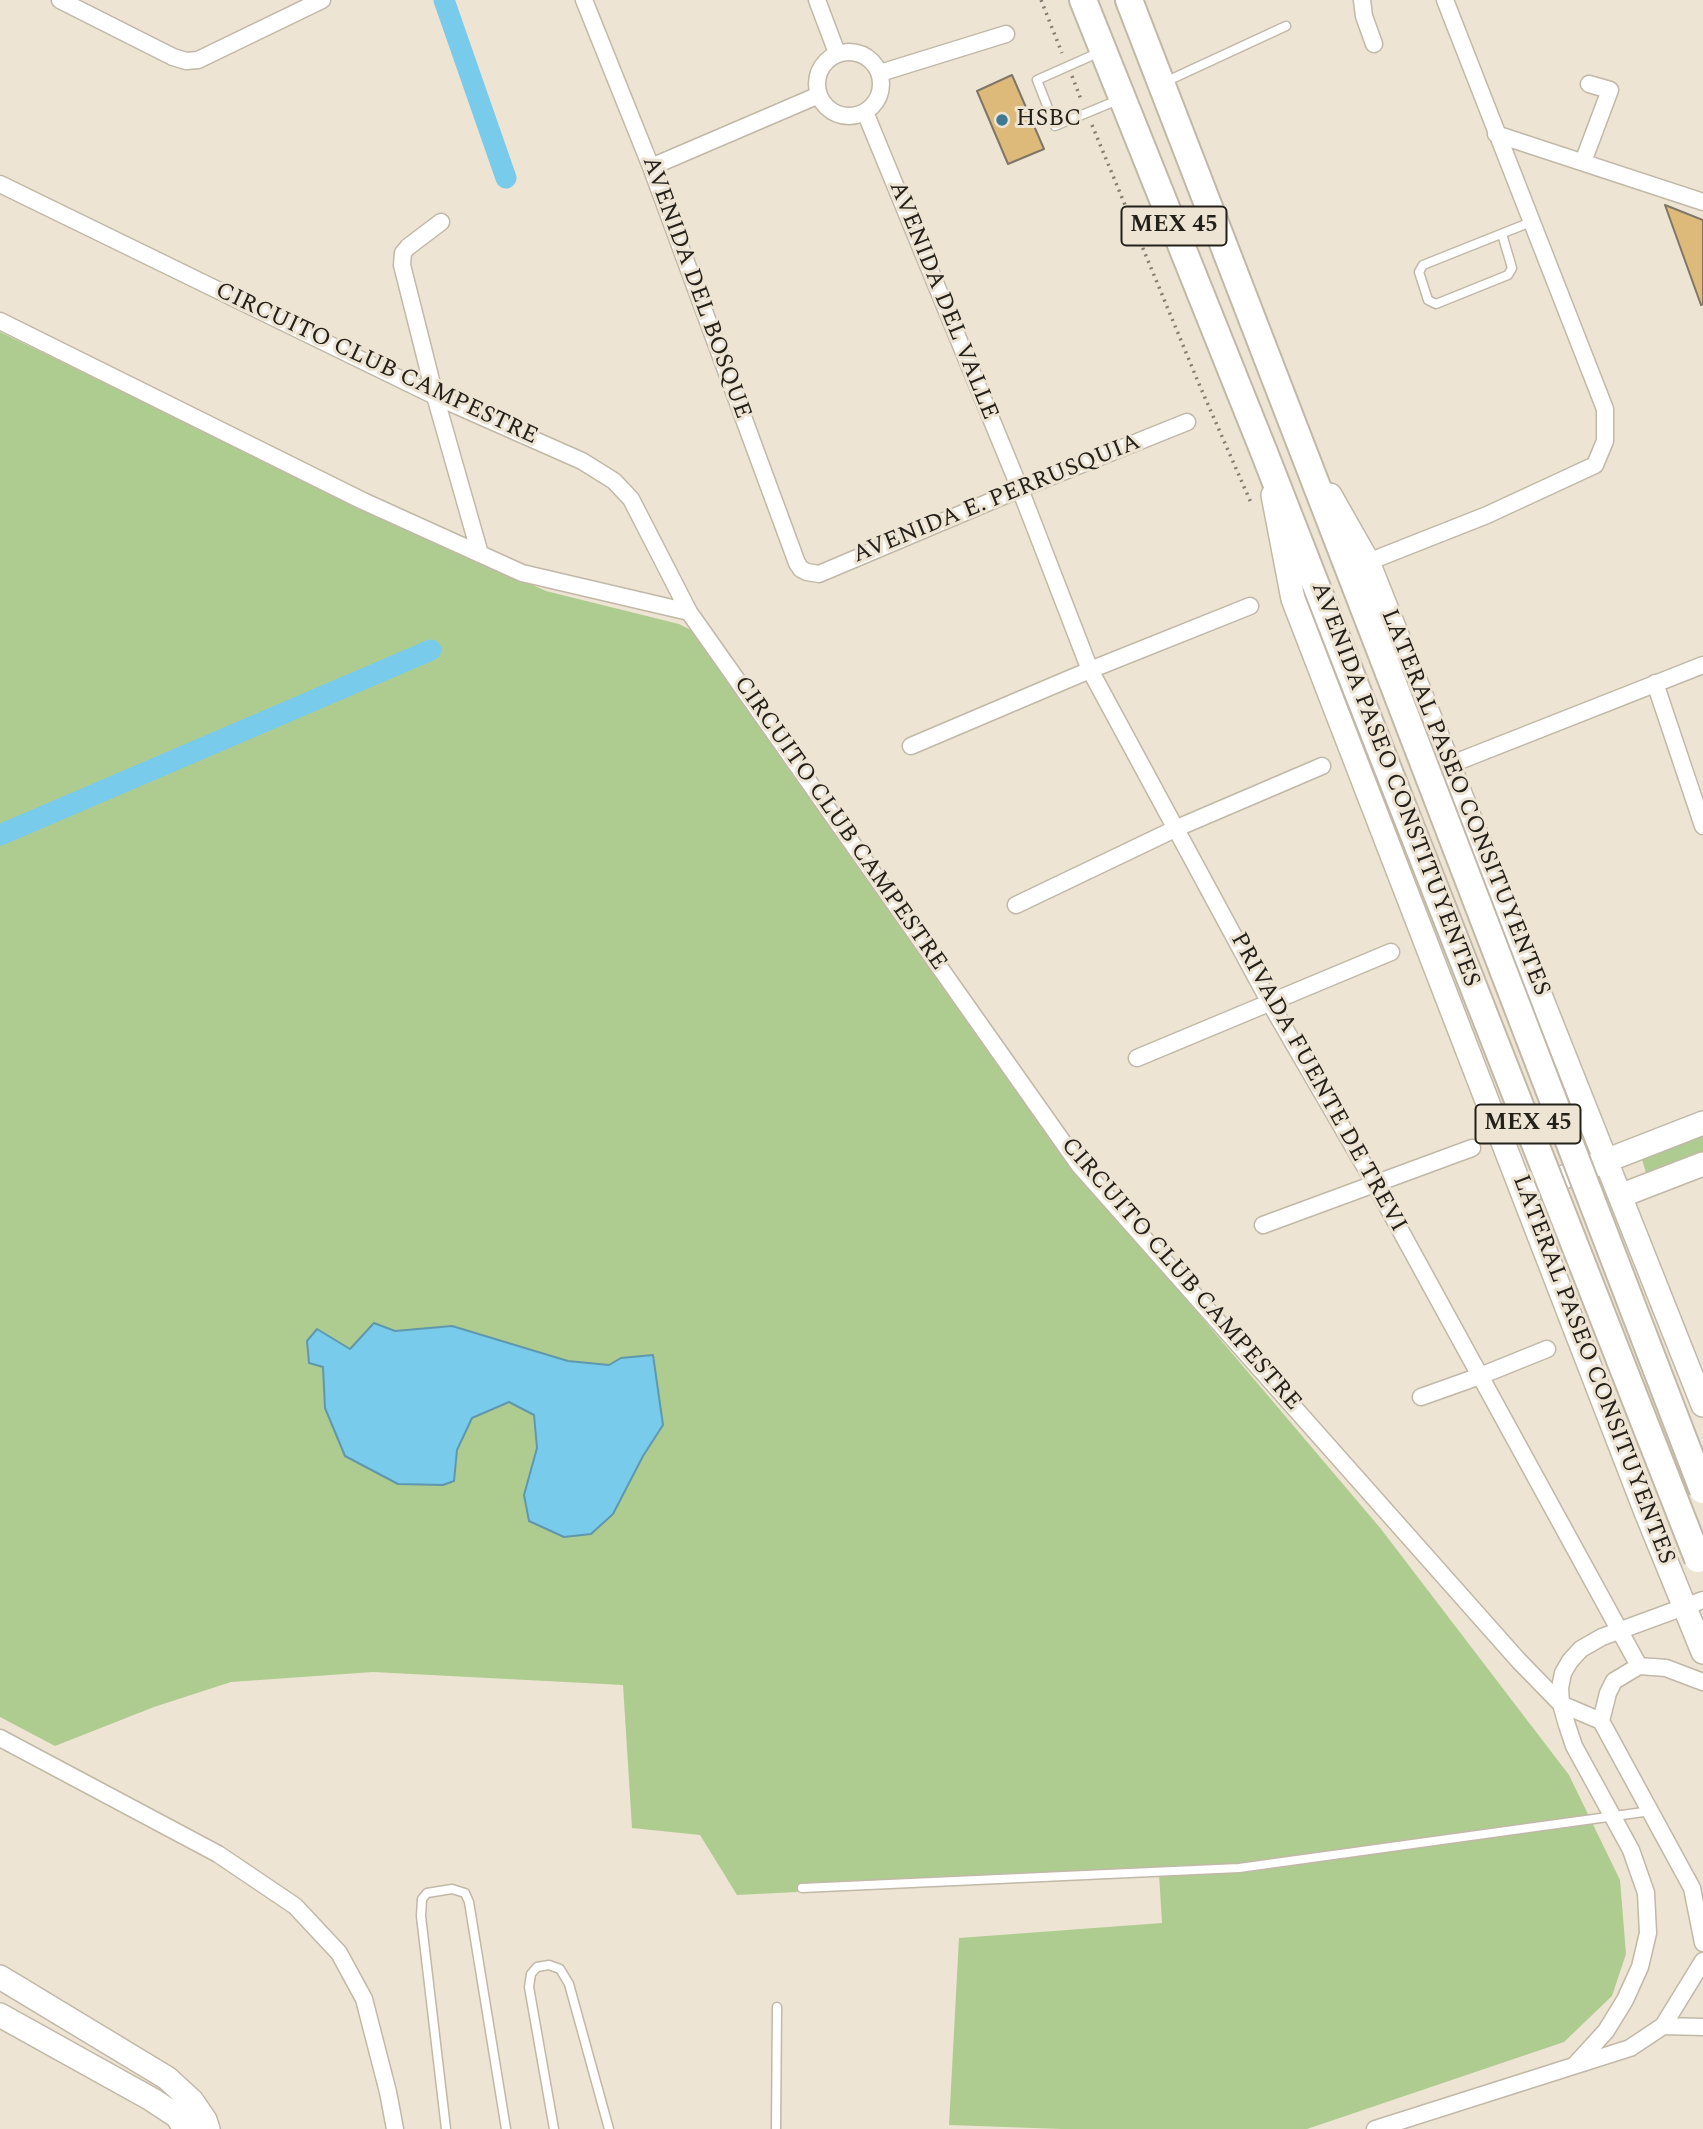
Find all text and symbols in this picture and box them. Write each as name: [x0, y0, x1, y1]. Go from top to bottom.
place label: HSBC: [1016, 106, 1081, 134]
marker: HSBC: [994, 112, 1010, 128]
street label: AVENIDA DEL BOSQUE: [634, 153, 756, 423]
street label: AVENIDA DEL VALLE: [881, 178, 1003, 424]
road number: MEX 45: [1122, 206, 1226, 246]
street label: CIRCUITO CLUB CAMPESTRE: [210, 277, 542, 453]
street label: AVENIDA E. PERRUSQUIA: [849, 429, 1145, 571]
street label: AVENIDA PASEO CONSTITUYENTES: [1303, 579, 1485, 991]
street label: LATERAL PASEO CONSITUYENTES: [1373, 606, 1555, 1000]
street label: CIRCUITO CLUB CAMPESTRE: [726, 671, 952, 977]
street label: PRIVADA FUENTE DE TREVI: [1223, 928, 1411, 1238]
road number: MEX 45: [1476, 1105, 1580, 1144]
street label: CIRCUITO CLUB CAMPESTRE: [1054, 1133, 1306, 1417]
street label: LATERAL PASEO CONSITUYENTES: [1504, 1171, 1680, 1569]

